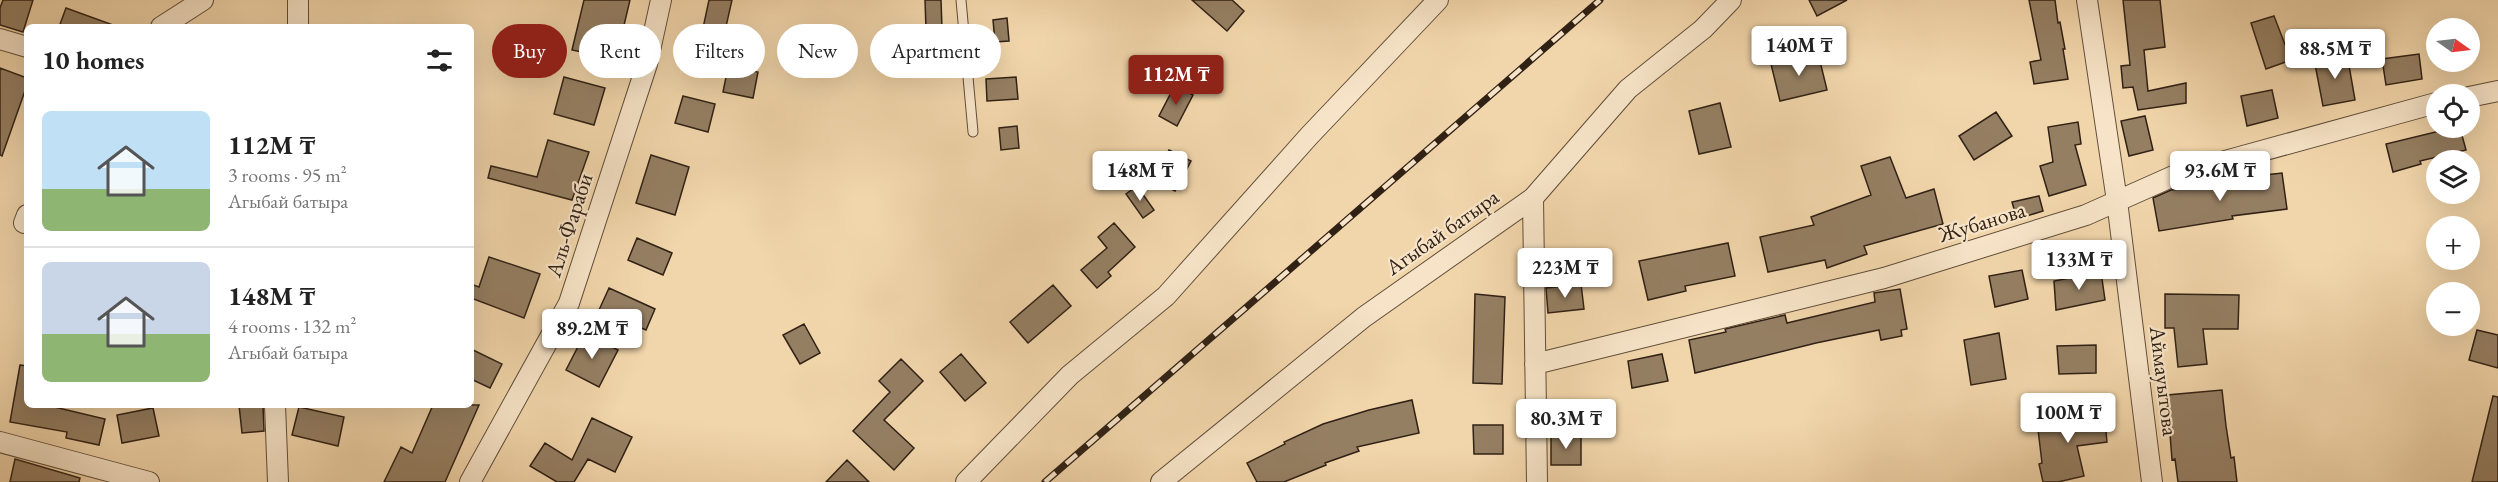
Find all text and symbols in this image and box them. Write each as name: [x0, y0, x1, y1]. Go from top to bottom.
north arrow: [2426, 18, 2480, 72]
map controls: [2426, 18, 2480, 336]
chip: Buy: [492, 24, 567, 78]
chip: Rent: [579, 24, 661, 78]
chip: Filters: [673, 24, 765, 78]
chip: New: [777, 24, 858, 78]
chip: Apartment: [870, 24, 1001, 78]
pin: 140M ₸: [1750, 26, 1848, 77]
pin: 88.5M ₸: [2280, 29, 2390, 80]
text: 140M ₸: [1766, 32, 1832, 58]
text: 88.5M ₸: [2299, 35, 2371, 61]
text: 10 homes: [42, 43, 144, 77]
icon: filters: [423, 44, 456, 77]
pin: 112M ₸: [1127, 55, 1225, 106]
text: 112M ₸: [1143, 61, 1209, 87]
button: locate: [2426, 84, 2480, 138]
text: 112M ₸: [228, 128, 315, 162]
icon: home: [90, 135, 162, 207]
button: layers: [2426, 150, 2480, 204]
pin: 148M ₸: [1091, 151, 1189, 202]
pin: 93.6M ₸: [2165, 151, 2275, 202]
text: 148M ₸: [1107, 157, 1173, 183]
text: 93.6M ₸: [2184, 157, 2256, 183]
text: 3 rooms · 95 m²: [228, 162, 347, 188]
street label: Аль-Фараби: [538, 169, 600, 282]
street label: Агыбай батыра: [1379, 182, 1505, 282]
text: Агыбай батыра: [228, 188, 348, 214]
street label: Жубанова: [1934, 195, 2029, 249]
button: +: [2426, 216, 2480, 270]
pin: 133M ₸: [2030, 240, 2128, 291]
text: 133M ₸: [2046, 246, 2112, 272]
pin: 223M ₸: [1516, 248, 1614, 299]
text: 223M ₸: [1532, 254, 1598, 280]
text: 148M ₸: [228, 279, 315, 313]
button: −: [2426, 282, 2480, 336]
icon: home: [90, 286, 162, 358]
pin: 89.2M ₸: [537, 309, 647, 360]
text: 4 rooms · 132 m²: [228, 313, 356, 339]
text: 89.2M ₸: [556, 315, 628, 341]
street label: Аймауытова: [2143, 324, 2185, 438]
text: Агыбай батыра: [228, 339, 348, 365]
pin: 100M ₸: [2019, 393, 2117, 444]
pin: 80.3M ₸: [1511, 399, 1621, 450]
text: 100M ₸: [2035, 399, 2101, 425]
text: 80.3M ₸: [1530, 405, 1602, 431]

